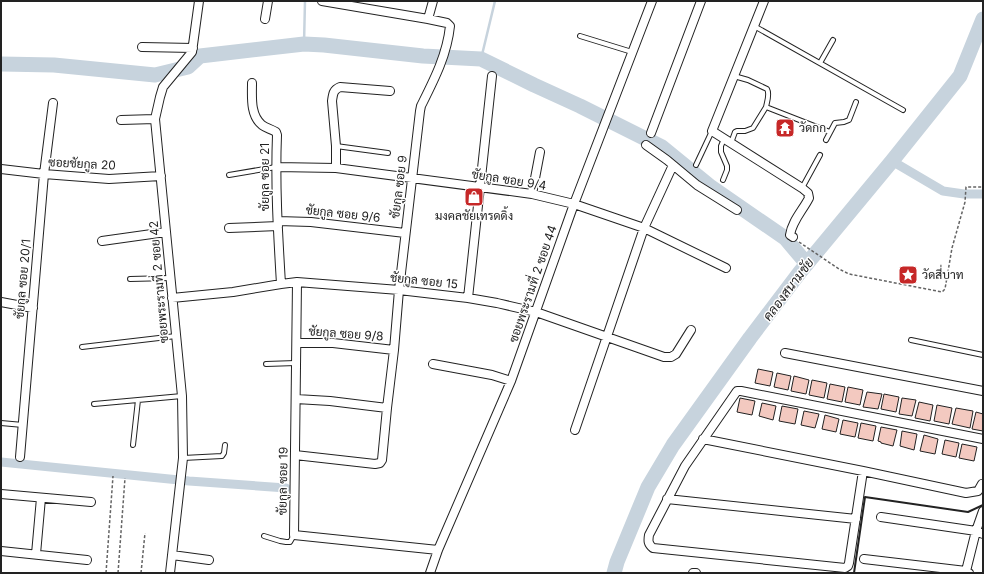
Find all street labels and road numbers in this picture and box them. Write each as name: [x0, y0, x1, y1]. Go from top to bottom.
street label: ชัยกูล ซอย 21: [257, 143, 273, 211]
street label: ซอยชัยกูล 20: [48, 154, 116, 174]
street label: ชัยกูล ซอย 9: [387, 155, 411, 219]
street label: ชัยกูล ซอย 9/4: [470, 166, 548, 194]
street label: ชัยกูล ซอย 9/6: [305, 202, 381, 226]
street label: ซอยพระรามที่ 2 ซอย 42: [143, 220, 171, 344]
street label: ซอยพระรามที่ 2 ซอย 44: [503, 222, 560, 345]
street label: ชัยกูล ซอย 20/1: [12, 238, 34, 320]
street label: ชัยกูล ซอย 15: [389, 269, 459, 293]
street label: ชัยกูล ซอย 9/8: [308, 323, 384, 345]
street label: ชัยกูล ซอย 19: [274, 447, 292, 515]

